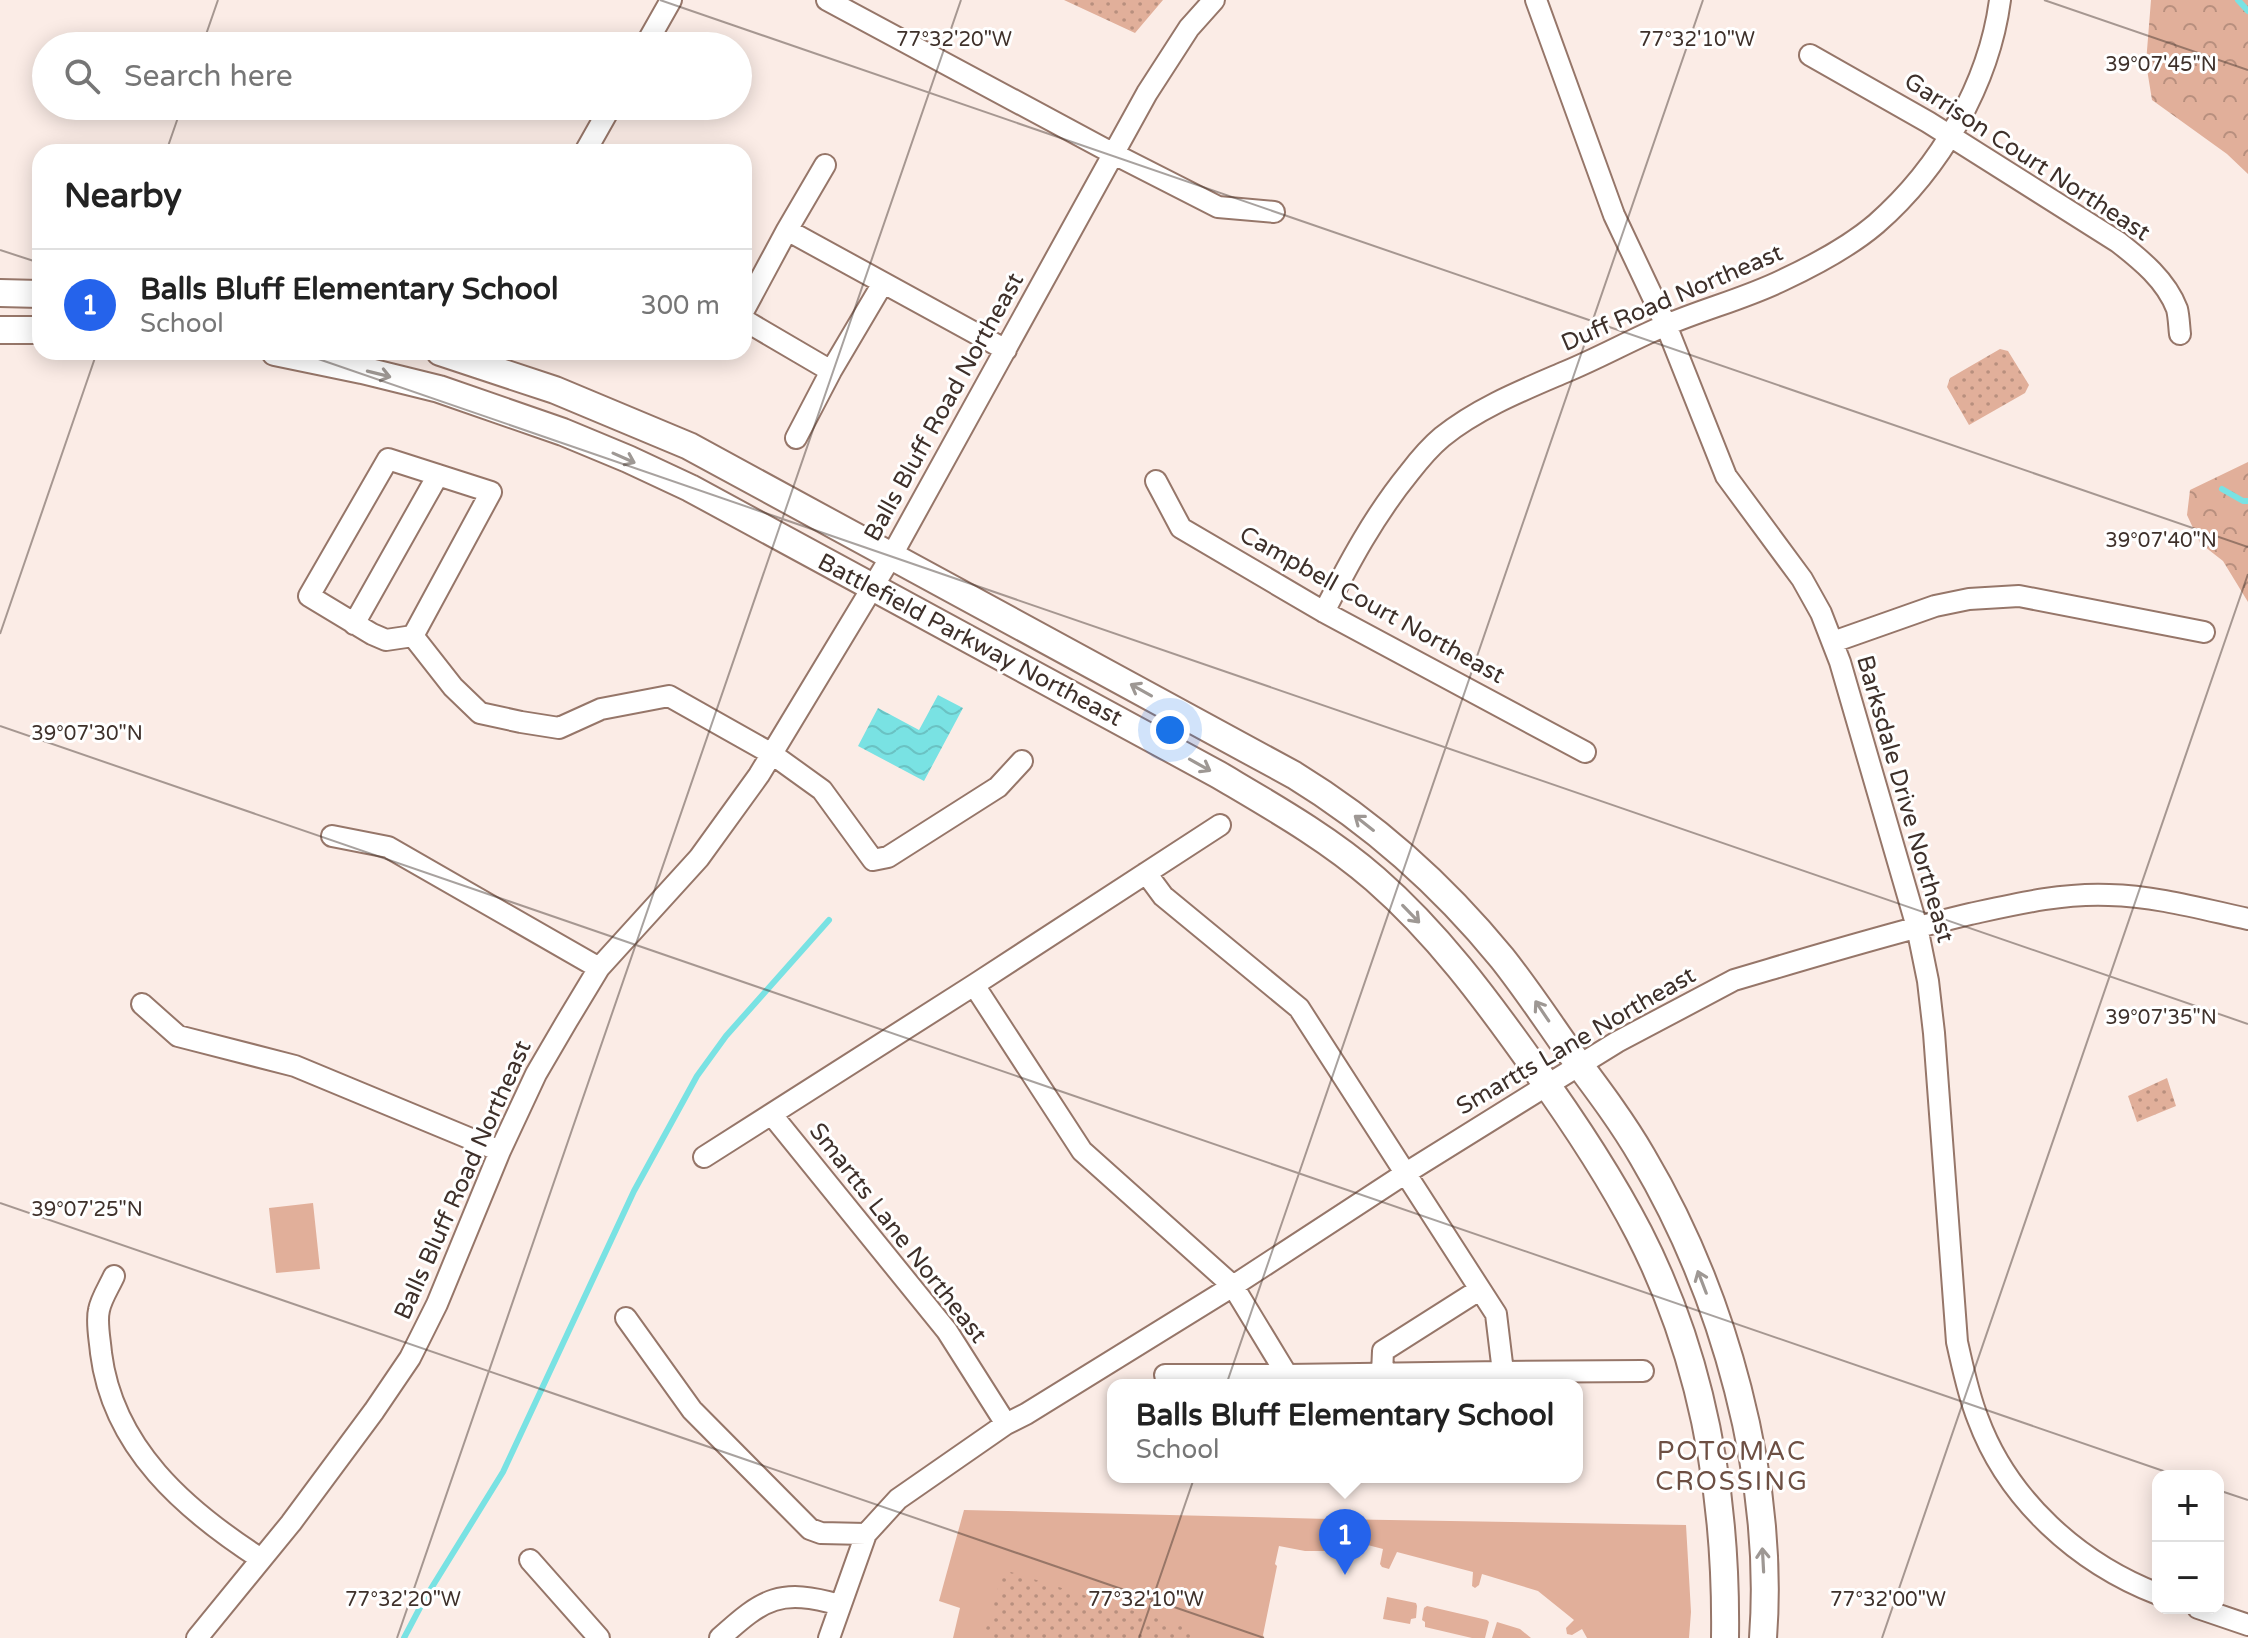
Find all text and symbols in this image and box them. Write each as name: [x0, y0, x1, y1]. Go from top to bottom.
text: 77°32'20"W: [896, 28, 1012, 52]
text: 77°32'10"W: [1639, 28, 1755, 52]
search box: [32, 32, 752, 120]
text: 39°07'45"N: [2105, 53, 2217, 77]
icon: search: [60, 54, 104, 98]
text: Search here: [124, 58, 293, 95]
street label: Garrison Court Northeast: [1899, 67, 2155, 247]
text: Nearby: [64, 176, 182, 217]
street label: Duff Road Northeast: [1557, 238, 1787, 358]
street label: Balls Bluff Road Northeast: [858, 268, 1030, 546]
text: Balls Bluff Elementary School: [140, 271, 559, 308]
text: 1: [82, 290, 98, 321]
text: 300 m: [640, 290, 720, 321]
text: School: [140, 308, 224, 339]
one-way arrow: [365, 367, 391, 382]
one-way arrow: [612, 451, 636, 466]
street label: Campbell Court Northeast: [1234, 520, 1510, 690]
text: 39°07'40"N: [2105, 529, 2217, 553]
street label: Battlefield Parkway Northeast: [813, 547, 1127, 733]
street label: Barksdale Drive Northeast: [1850, 652, 1960, 946]
one-way arrow: [1129, 682, 1153, 697]
your location: [1150, 710, 1190, 750]
text: 39°07'30"N: [31, 722, 143, 746]
one-way arrow: [1187, 757, 1211, 773]
one-way arrow: [1354, 814, 1375, 831]
one-way arrow: [1402, 903, 1420, 923]
street label: Smartts Lane Northeast: [1451, 961, 1701, 1121]
one-way arrow: [1534, 1000, 1550, 1022]
text: 39°07'35"N: [2105, 1006, 2217, 1030]
street label: Balls Bluff Road Northeast: [388, 1036, 538, 1324]
street label: Smartts Lane Northeast: [803, 1117, 993, 1349]
text: 39°07'25"N: [31, 1198, 143, 1222]
one-way arrow: [1694, 1270, 1708, 1295]
popup: [1107, 1379, 1583, 1483]
text: Balls Bluff Elementary School: [1136, 1397, 1554, 1434]
text: School: [1136, 1434, 1220, 1465]
district label: POTOMAC CROSSING: [1655, 1436, 1809, 1497]
map controls: [2152, 1470, 2224, 1614]
button: +: [2152, 1470, 2224, 1542]
pin: 1: [1319, 1509, 1371, 1575]
button: −: [2152, 1542, 2224, 1614]
one-way arrow: [1756, 1547, 1771, 1574]
text: 77°32'20"W: [345, 1588, 461, 1612]
text: 77°32'10"W: [1088, 1588, 1204, 1612]
text: 77°32'00"W: [1830, 1588, 1946, 1612]

